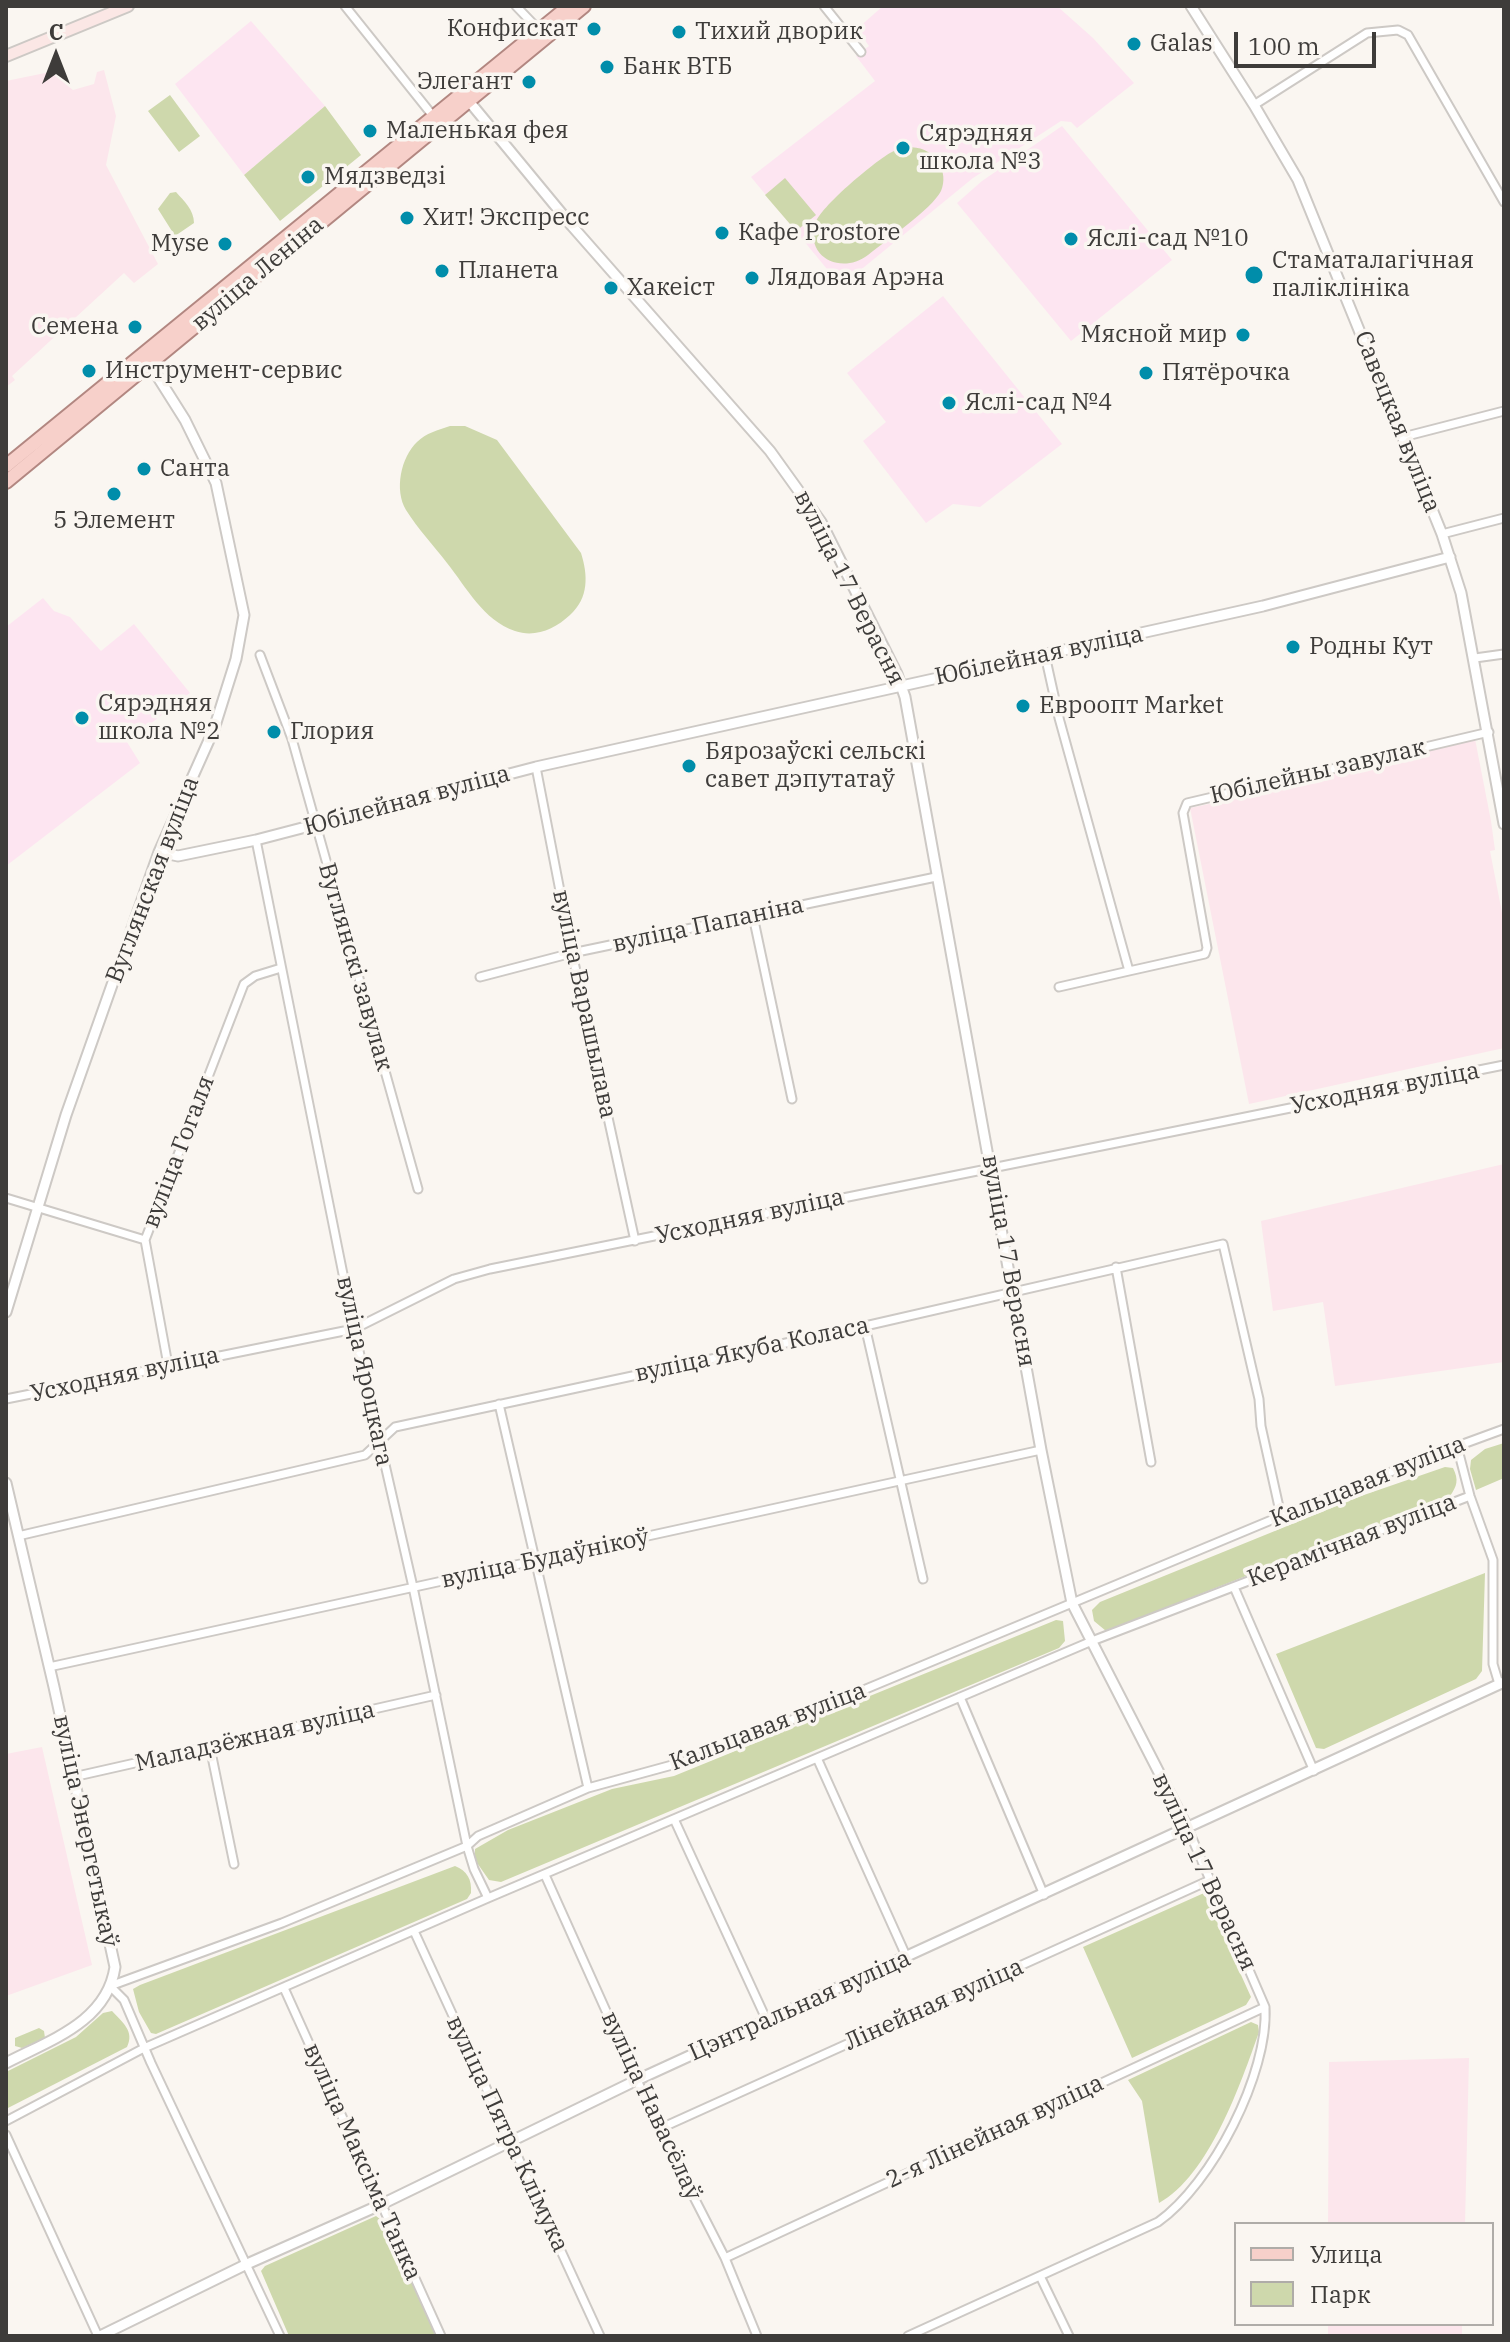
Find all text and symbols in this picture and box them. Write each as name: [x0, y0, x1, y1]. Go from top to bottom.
place label: Конфискат: [447, 15, 578, 43]
north arrow: [16, 16, 96, 96]
scale bar: [1238, 16, 1380, 66]
text: С: [49, 17, 63, 46]
place label: Тихий дворик: [695, 18, 863, 46]
marker: Конфискат: [585, 20, 603, 38]
marker: Тихий дворик: [670, 23, 688, 41]
place label: Galas: [1150, 30, 1213, 58]
text: 100 m: [1248, 30, 1320, 62]
marker: Galas: [1125, 35, 1143, 53]
place label: Банк ВТБ: [623, 53, 732, 81]
marker: Банк ВТБ: [598, 58, 616, 76]
place label: Элегант: [417, 68, 513, 96]
marker: Элегант: [520, 73, 538, 91]
place label: Маленькая фея: [386, 117, 569, 145]
place label: Сярэдняя школа №3: [919, 120, 1042, 176]
marker: Маленькая фея: [361, 122, 379, 140]
marker: Сярэдняя школа №3: [894, 139, 912, 157]
place label: Мядзведзі: [324, 163, 446, 191]
marker: Мядзведзі: [299, 168, 317, 186]
place label: Хит! Экспресс: [423, 204, 590, 232]
marker: Хит! Экспресс: [398, 209, 416, 227]
street label: вуліца Леніна: [186, 211, 330, 337]
place label: Кафе Prostore: [738, 219, 900, 247]
marker: Кафе Prostore: [713, 224, 731, 242]
place label: Яслі-сад №10: [1087, 225, 1249, 253]
place label: Myse: [151, 230, 209, 258]
marker: Яслі-сад №10: [1062, 230, 1080, 248]
marker: Myse: [216, 235, 234, 253]
place label: Стаматалагічная паліклініка: [1272, 247, 1474, 303]
place label: Планета: [458, 257, 559, 285]
marker: Планета: [433, 262, 451, 280]
place label: Лядовая Арэна: [768, 264, 945, 292]
marker: Стаматалагічная паліклініка: [1243, 264, 1265, 286]
marker: Лядовая Арэна: [743, 269, 761, 287]
place label: Хакеіст: [627, 274, 715, 302]
marker: Хакеіст: [602, 279, 620, 297]
place label: Семена: [31, 313, 119, 341]
marker: Семена: [126, 318, 144, 336]
place label: Мясной мир: [1080, 321, 1227, 349]
marker: Мясной мир: [1234, 326, 1252, 344]
street label: Савецкая вуліца: [1347, 327, 1447, 517]
place label: Инструмент-сервис: [105, 357, 343, 385]
place label: Пятёрочка: [1162, 359, 1290, 387]
marker: Инструмент-сервис: [80, 362, 98, 380]
marker: Пятёрочка: [1137, 364, 1155, 382]
place label: Яслі-сад №4: [965, 389, 1112, 417]
marker: Яслі-сад №4: [940, 394, 958, 412]
place label: Санта: [160, 455, 230, 483]
marker: Санта: [135, 460, 153, 478]
marker: 5 Элемент: [105, 485, 123, 503]
street label: вуліца 17 Верасня: [787, 486, 911, 690]
place label: 5 Элемент: [53, 507, 175, 535]
street label: Юбілейная вуліца: [932, 620, 1146, 692]
place label: Родны Кут: [1309, 633, 1433, 661]
marker: Родны Кут: [1284, 638, 1302, 656]
place label: Сярэдняя школа №2: [98, 690, 221, 746]
place label: Евроопт Market: [1039, 692, 1224, 720]
marker: Евроопт Market: [1014, 697, 1032, 715]
marker: Сярэдняя школа №2: [73, 709, 91, 727]
place label: Глория: [290, 718, 374, 746]
marker: Глория: [265, 723, 283, 741]
street label: Юбілейны завулак: [1207, 733, 1429, 811]
place label: Бярозаўскі сельскі савет дэпутатаў: [705, 738, 926, 794]
marker: Бярозаўскі сельскі савет дэпутатаў: [680, 757, 698, 775]
street label: Юбілейная вуліца: [301, 760, 513, 842]
street label: Вуглянская вуліца: [100, 773, 206, 987]
street label: Вуглянскі завулак: [312, 860, 398, 1074]
street label: вуліца Варашылава: [546, 887, 622, 1121]
street label: вуліца Папаніна: [610, 891, 806, 959]
street label: Усходняя вуліца: [1288, 1057, 1482, 1121]
street label: вуліца Гогаля: [137, 1072, 221, 1232]
street label: вуліца 17 Верасня: [975, 1153, 1041, 1369]
street label: Усходняя вуліца: [653, 1183, 847, 1251]
street label: вуліца Яроцкага: [330, 1273, 398, 1469]
street label: вуліца Якуба Коласа: [632, 1311, 872, 1389]
street label: Усходняя вуліца: [28, 1341, 222, 1409]
street label: Кальцавая вуліца: [1266, 1430, 1470, 1534]
street label: Керамічная вуліца: [1244, 1488, 1460, 1594]
street label: вуліца Будаўнікоў: [439, 1523, 651, 1595]
street label: Кальцавая вуліца: [666, 1676, 870, 1778]
street label: Маладзёжная вуліца: [132, 1695, 378, 1779]
street label: вуліца Энергетыкаў: [46, 1712, 124, 1950]
street label: вуліца 17 Верасня: [1146, 1768, 1262, 1976]
street label: Цэнтральная вуліца: [685, 1944, 915, 2068]
street label: Лінейная вуліца: [840, 1953, 1028, 2057]
street label: вуліца Навасёлаў: [595, 2007, 707, 2205]
street label: вуліца Пятра Клімука: [440, 2011, 574, 2257]
street label: вуліца Максіма Танка: [297, 2039, 427, 2285]
street label: 2-я Лінейная вуліца: [882, 2069, 1108, 2195]
legend: [1234, 2222, 1494, 2326]
text: Улица: [1310, 2238, 1383, 2270]
text: Парк: [1310, 2278, 1371, 2310]

